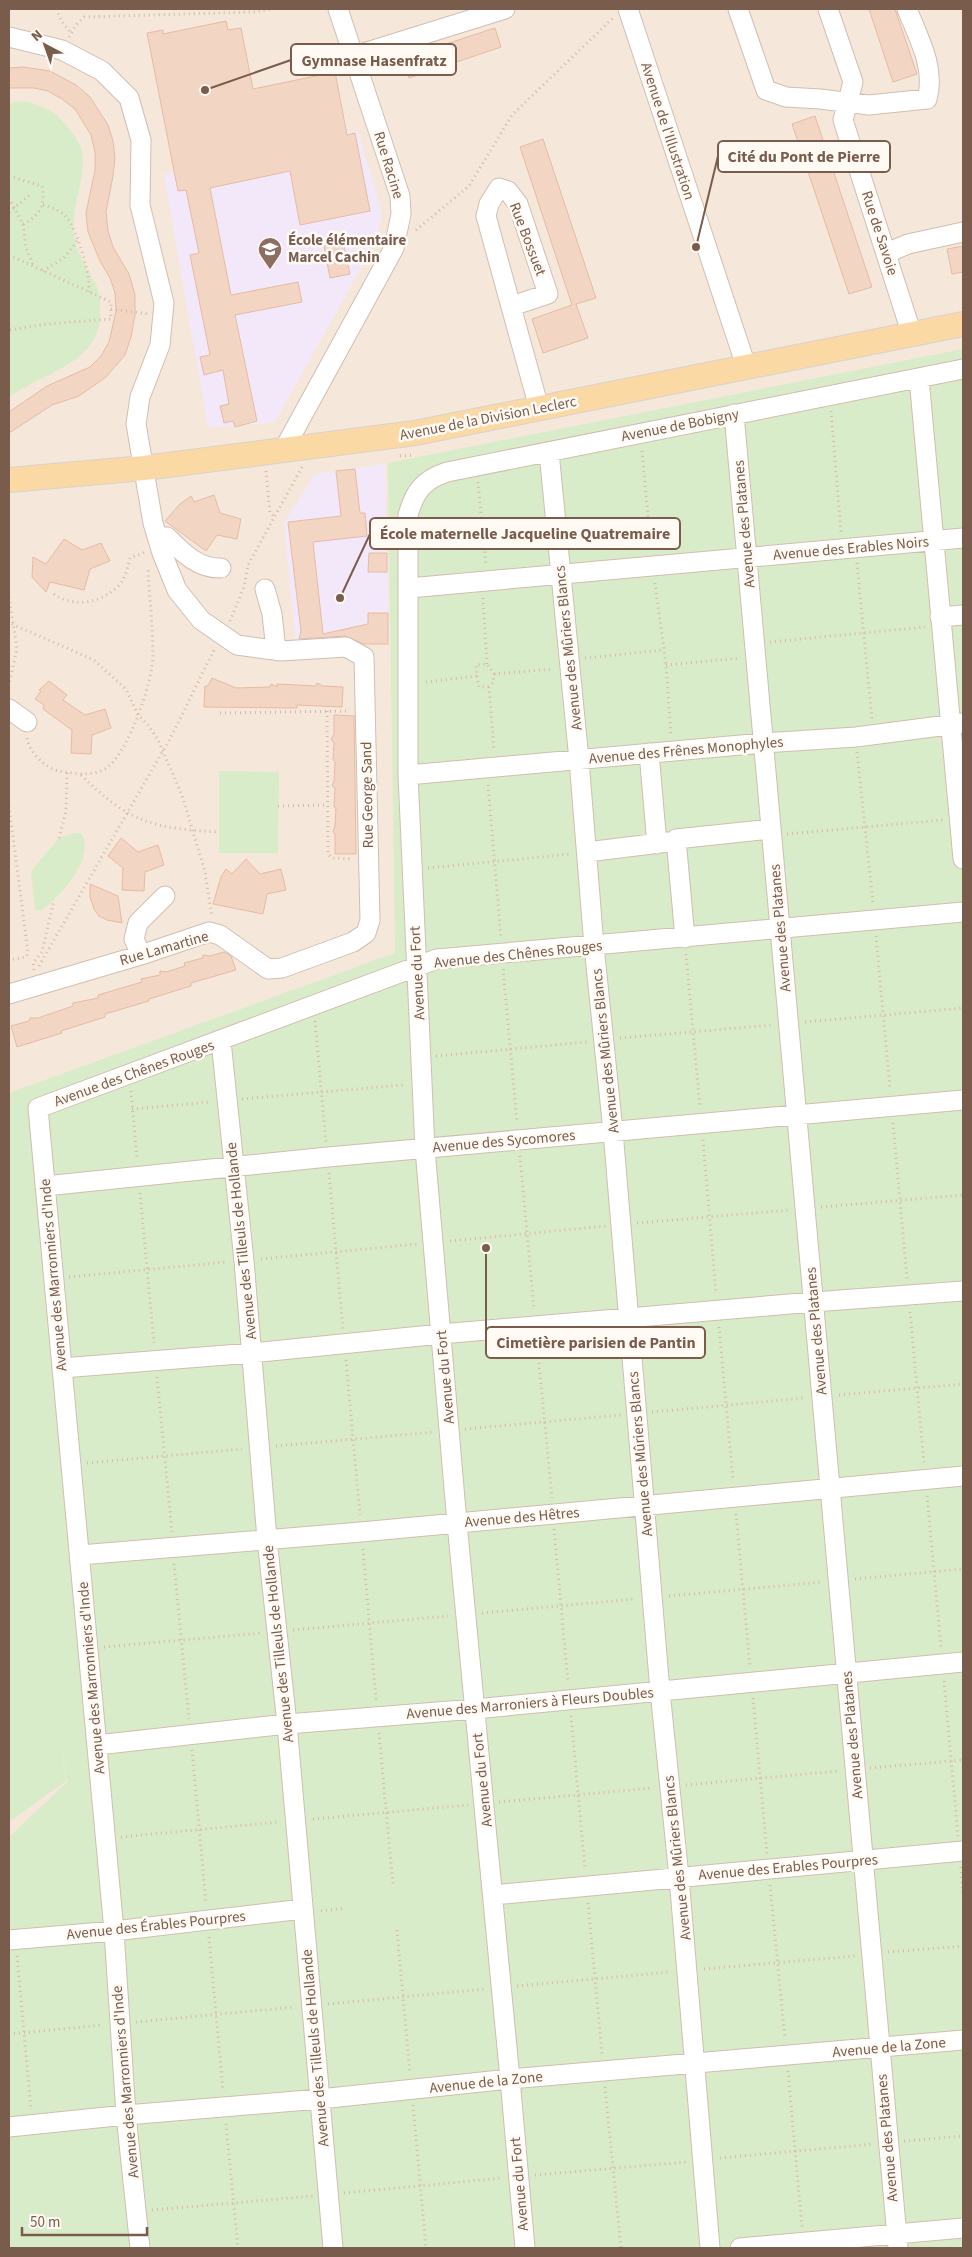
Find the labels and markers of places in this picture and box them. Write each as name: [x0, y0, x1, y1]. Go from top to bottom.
callout: Gymnase Hasenfratz: [291, 44, 456, 75]
callout: Cité du Pont de Pierre: [718, 141, 890, 172]
place label: École élémentaire Marcel Cachin: [288, 230, 406, 268]
school or university icon: École élémentaire Marcel Cachin: [257, 236, 283, 270]
callout: École maternelle Jacqueline Quatremaire: [370, 518, 680, 549]
callout: Cimetière parisien de Pantin: [486, 1327, 705, 1358]

